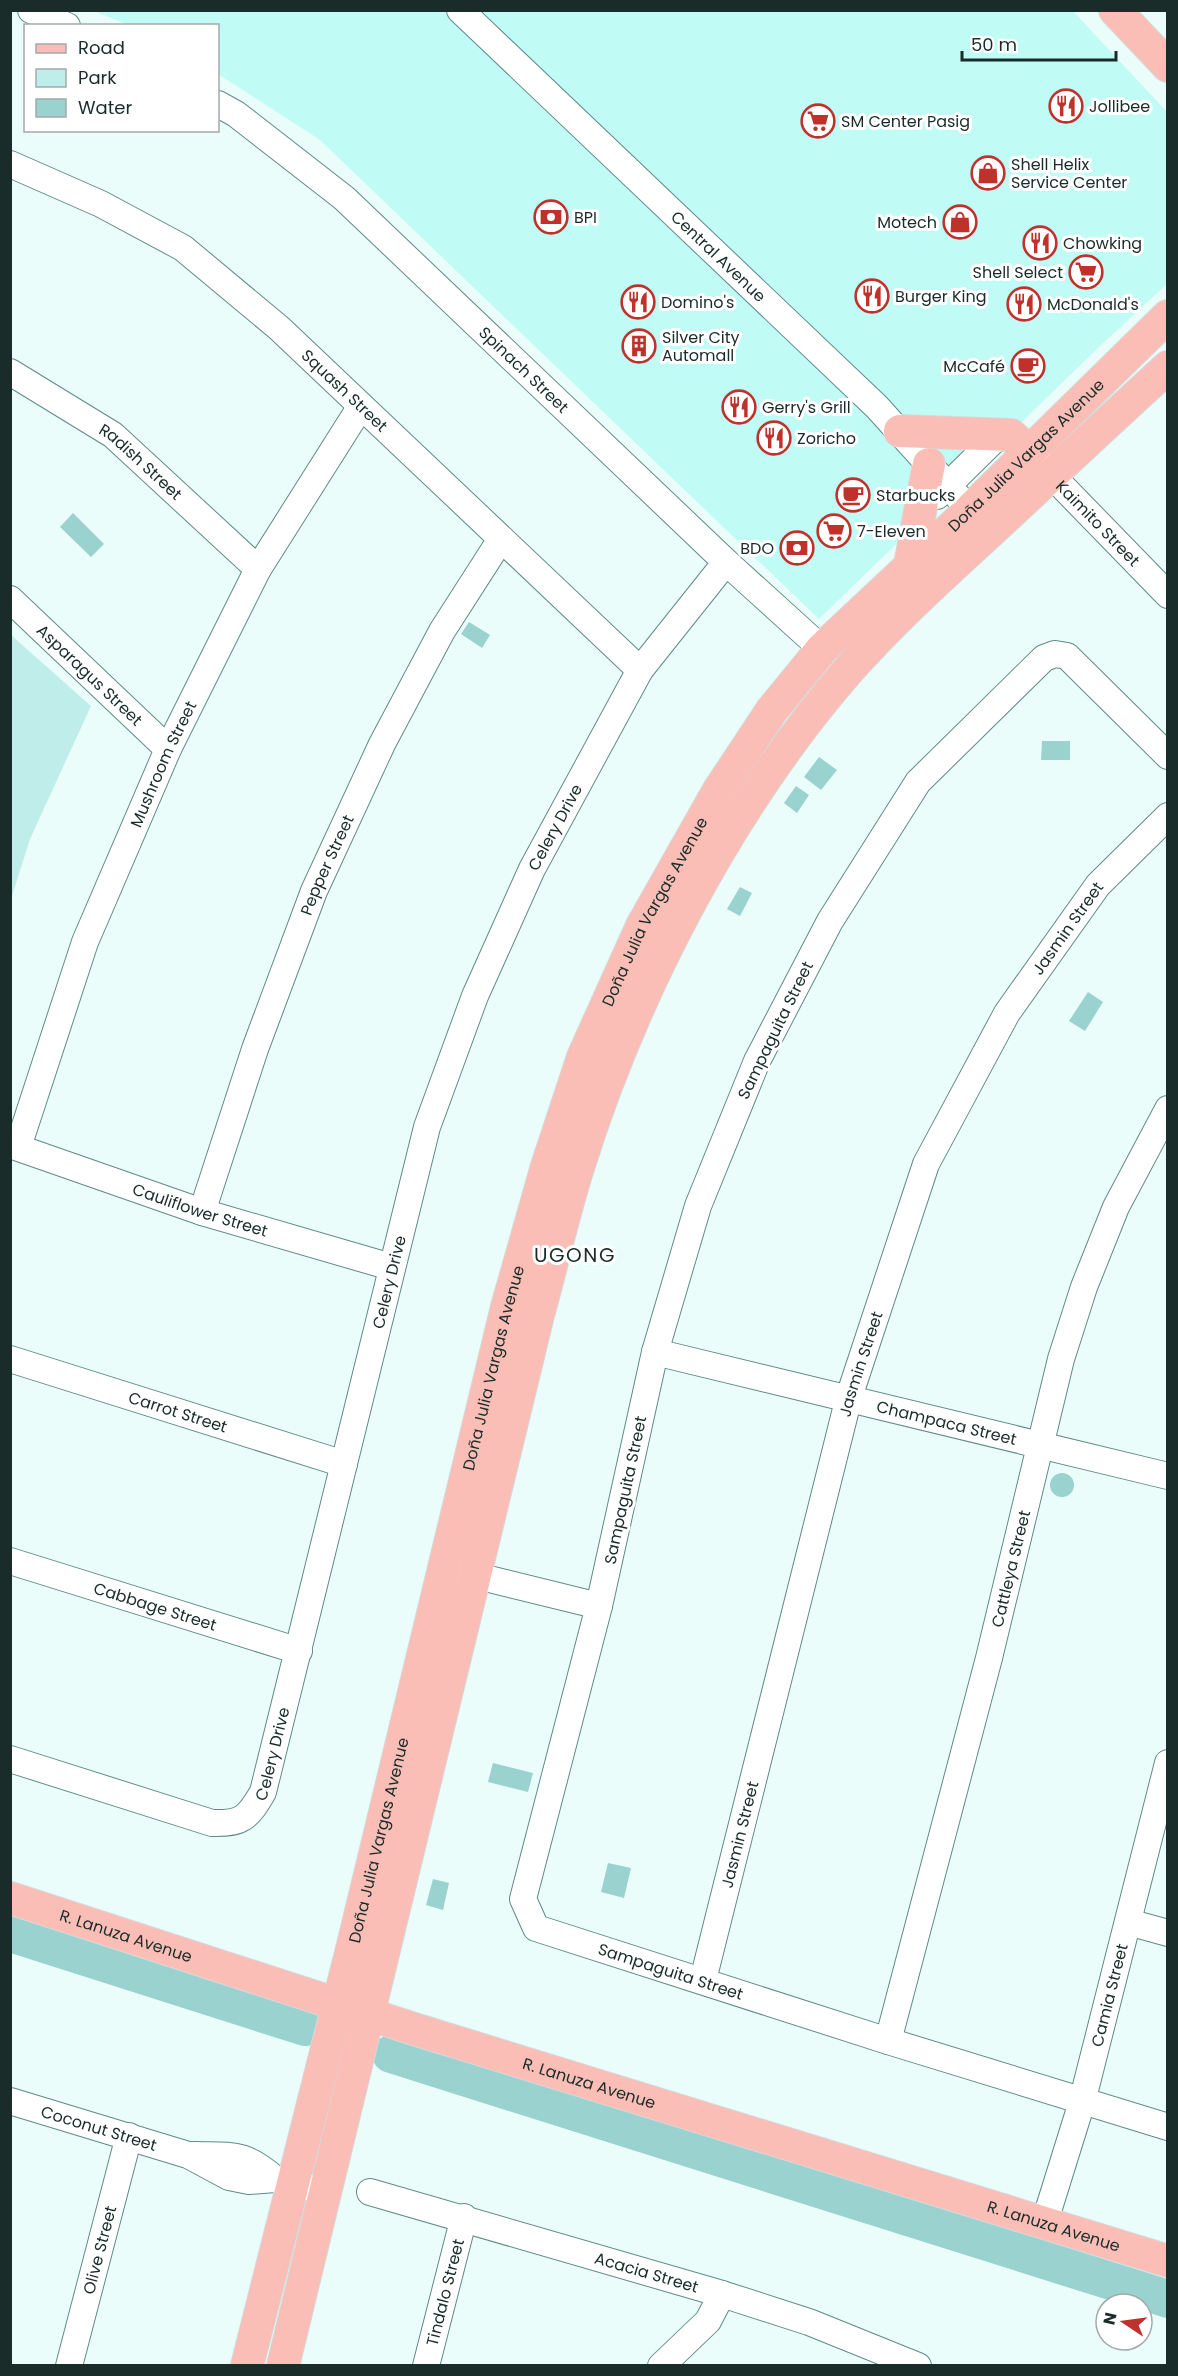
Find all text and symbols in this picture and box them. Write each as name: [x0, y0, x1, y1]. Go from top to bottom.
legend: [24, 24, 219, 132]
scale bar: [962, 24, 1116, 62]
text: 50 m: [971, 32, 1017, 57]
text: Road: [78, 35, 125, 60]
text: Park: [78, 65, 117, 90]
restaurant icon: Jollibee: [1048, 88, 1084, 124]
text: Water: [78, 95, 132, 120]
place label: Jollibee: [1089, 95, 1150, 118]
supermarket icon: SM Center Pasig: [800, 103, 836, 139]
place label: SM Center Pasig: [841, 110, 970, 133]
place label: Shell Helix Service Center: [1011, 153, 1127, 194]
shop icon: Shell Helix Service Center: [970, 155, 1006, 191]
bank icon: BPI: [533, 199, 569, 235]
shop icon: Motech: [942, 204, 978, 240]
place label: BPI: [574, 206, 597, 229]
street label: Central Avenue: [666, 206, 771, 307]
place label: Motech: [877, 211, 937, 234]
restaurant icon: Chowking: [1022, 225, 1058, 261]
place label: Chowking: [1063, 232, 1142, 255]
supermarket icon: Shell Select: [1068, 254, 1104, 290]
place label: Shell Select: [973, 261, 1063, 284]
restaurant icon: Burger King: [854, 278, 890, 314]
restaurant icon: Domino's: [620, 284, 656, 320]
place label: Burger King: [895, 285, 987, 308]
restaurant icon: McDonald's: [1006, 286, 1042, 322]
place label: Domino's: [661, 291, 734, 314]
place label: McDonald's: [1047, 293, 1139, 316]
street label: Spinach Street: [474, 321, 574, 418]
place label: Silver City Automall: [662, 326, 740, 367]
building icon: Silver City Automall: [621, 328, 657, 364]
street label: Squash Street: [296, 344, 393, 437]
cafe icon: McCafé: [1010, 348, 1046, 384]
place label: McCafé: [943, 355, 1005, 378]
street label: Doña Julia Vargas Avenue: [943, 374, 1110, 537]
restaurant icon: Gerry's Grill: [721, 389, 757, 425]
place label: Gerry's Grill: [762, 396, 851, 419]
street label: Radish Street: [95, 418, 187, 506]
restaurant icon: Zoricho: [756, 420, 792, 456]
place label: Zoricho: [797, 427, 856, 450]
street label: Kaimito Street: [1050, 475, 1145, 572]
cafe icon: Starbucks: [835, 477, 871, 513]
place label: Starbucks: [876, 484, 955, 507]
supermarket icon: 7-Eleven: [816, 513, 852, 549]
place label: 7-Eleven: [857, 520, 926, 543]
bank icon: BDO: [779, 530, 815, 566]
place label: BDO: [740, 537, 774, 560]
street label: Asparagus Street: [31, 619, 148, 731]
street label: Mushroom Street: [125, 697, 202, 831]
street label: Celery Drive: [522, 780, 588, 875]
street label: Pepper Street: [295, 811, 360, 919]
street label: Doña Julia Vargas Avenue: [596, 813, 714, 1010]
street label: Jasmin Street: [1027, 877, 1109, 980]
street label: Sampaguita Street: [732, 957, 819, 1103]
street label: Cauliflower Street: [129, 1178, 271, 1243]
street label: Celery Drive: [367, 1233, 412, 1331]
district label: UGONG: [534, 1241, 616, 1269]
street label: Doña Julia Vargas Avenue: [457, 1263, 530, 1473]
street label: Jasmin Street: [834, 1308, 889, 1419]
street label: Carrot Street: [125, 1386, 230, 1439]
street label: Champaca Street: [874, 1395, 1019, 1451]
street label: Sampaguita Street: [599, 1414, 652, 1566]
street label: Cattleya Street: [986, 1508, 1036, 1630]
street label: Cabbage Street: [91, 1577, 219, 1637]
street label: Celery Drive: [249, 1705, 296, 1805]
street label: Doña Julia Vargas Avenue: [343, 1735, 415, 1945]
street label: Jasmin Street: [715, 1779, 764, 1891]
street label: R. Lanuza Avenue: [57, 1904, 195, 1968]
street label: Sampaguita Street: [595, 1938, 746, 2006]
street label: Camia Street: [1085, 1941, 1134, 2049]
street label: R. Lanuza Avenue: [520, 2052, 659, 2115]
street label: Coconut Street: [38, 2100, 160, 2157]
street label: R. Lanuza Avenue: [984, 2195, 1123, 2258]
street label: Olive Street: [77, 2203, 122, 2297]
street label: Tindalo Street: [421, 2236, 470, 2349]
street label: Acacia Street: [592, 2247, 701, 2299]
north arrow: [1094, 2292, 1154, 2352]
text: N: [1097, 2310, 1122, 2327]

